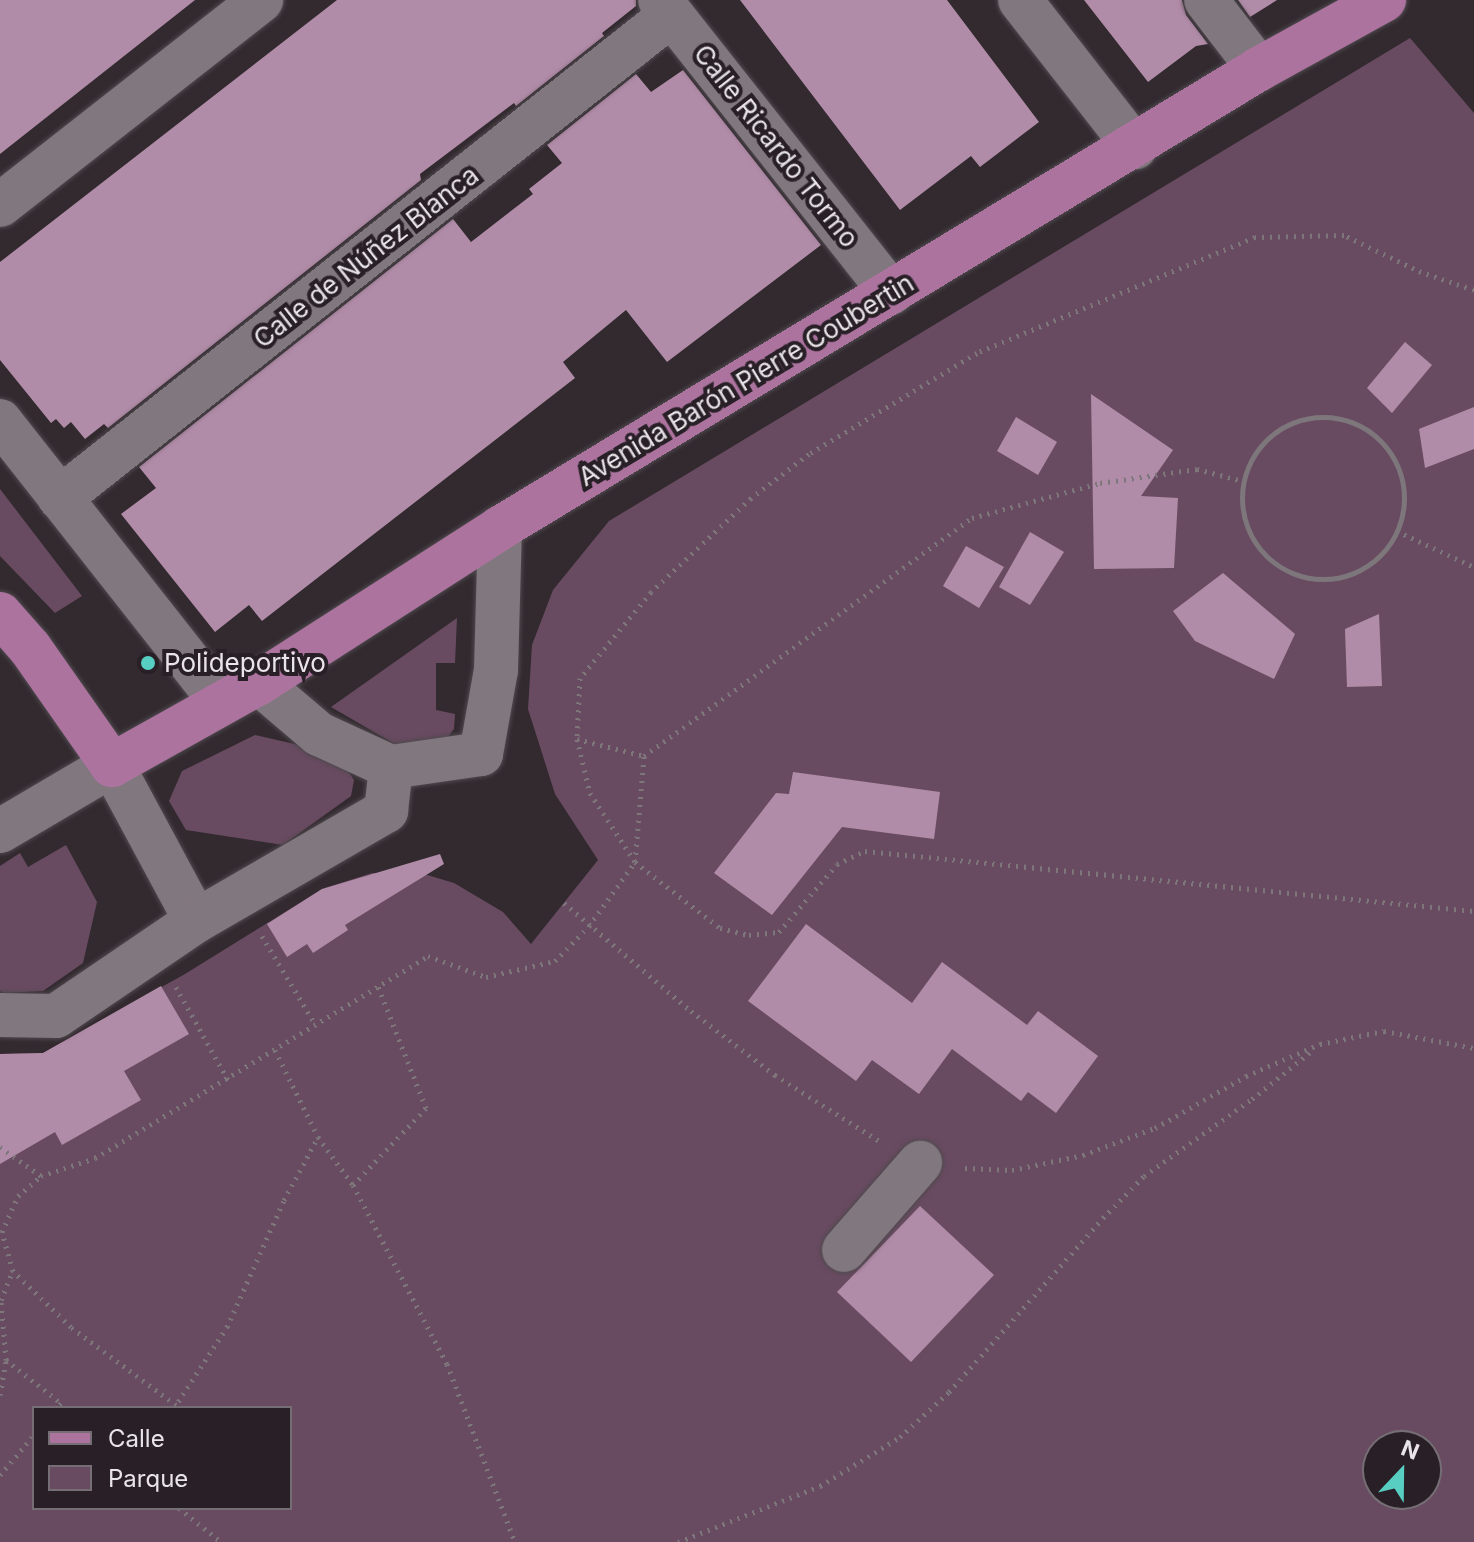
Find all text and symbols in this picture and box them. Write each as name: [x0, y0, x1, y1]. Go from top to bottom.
street label: Calle Ricardo Tormo: [687, 38, 865, 254]
street label: Calle de Núñez Blanca: [247, 160, 485, 354]
street label: Avenida Barón Pierre Coubertin: [573, 267, 919, 493]
place label: Polideportivo: [164, 647, 326, 679]
marker: Polideportivo: [139, 654, 157, 672]
legend: [32, 1406, 292, 1510]
text: Calle: [108, 1424, 165, 1453]
north arrow: [1362, 1430, 1442, 1510]
text: N: [1398, 1434, 1423, 1465]
text: Parque: [108, 1464, 188, 1493]

